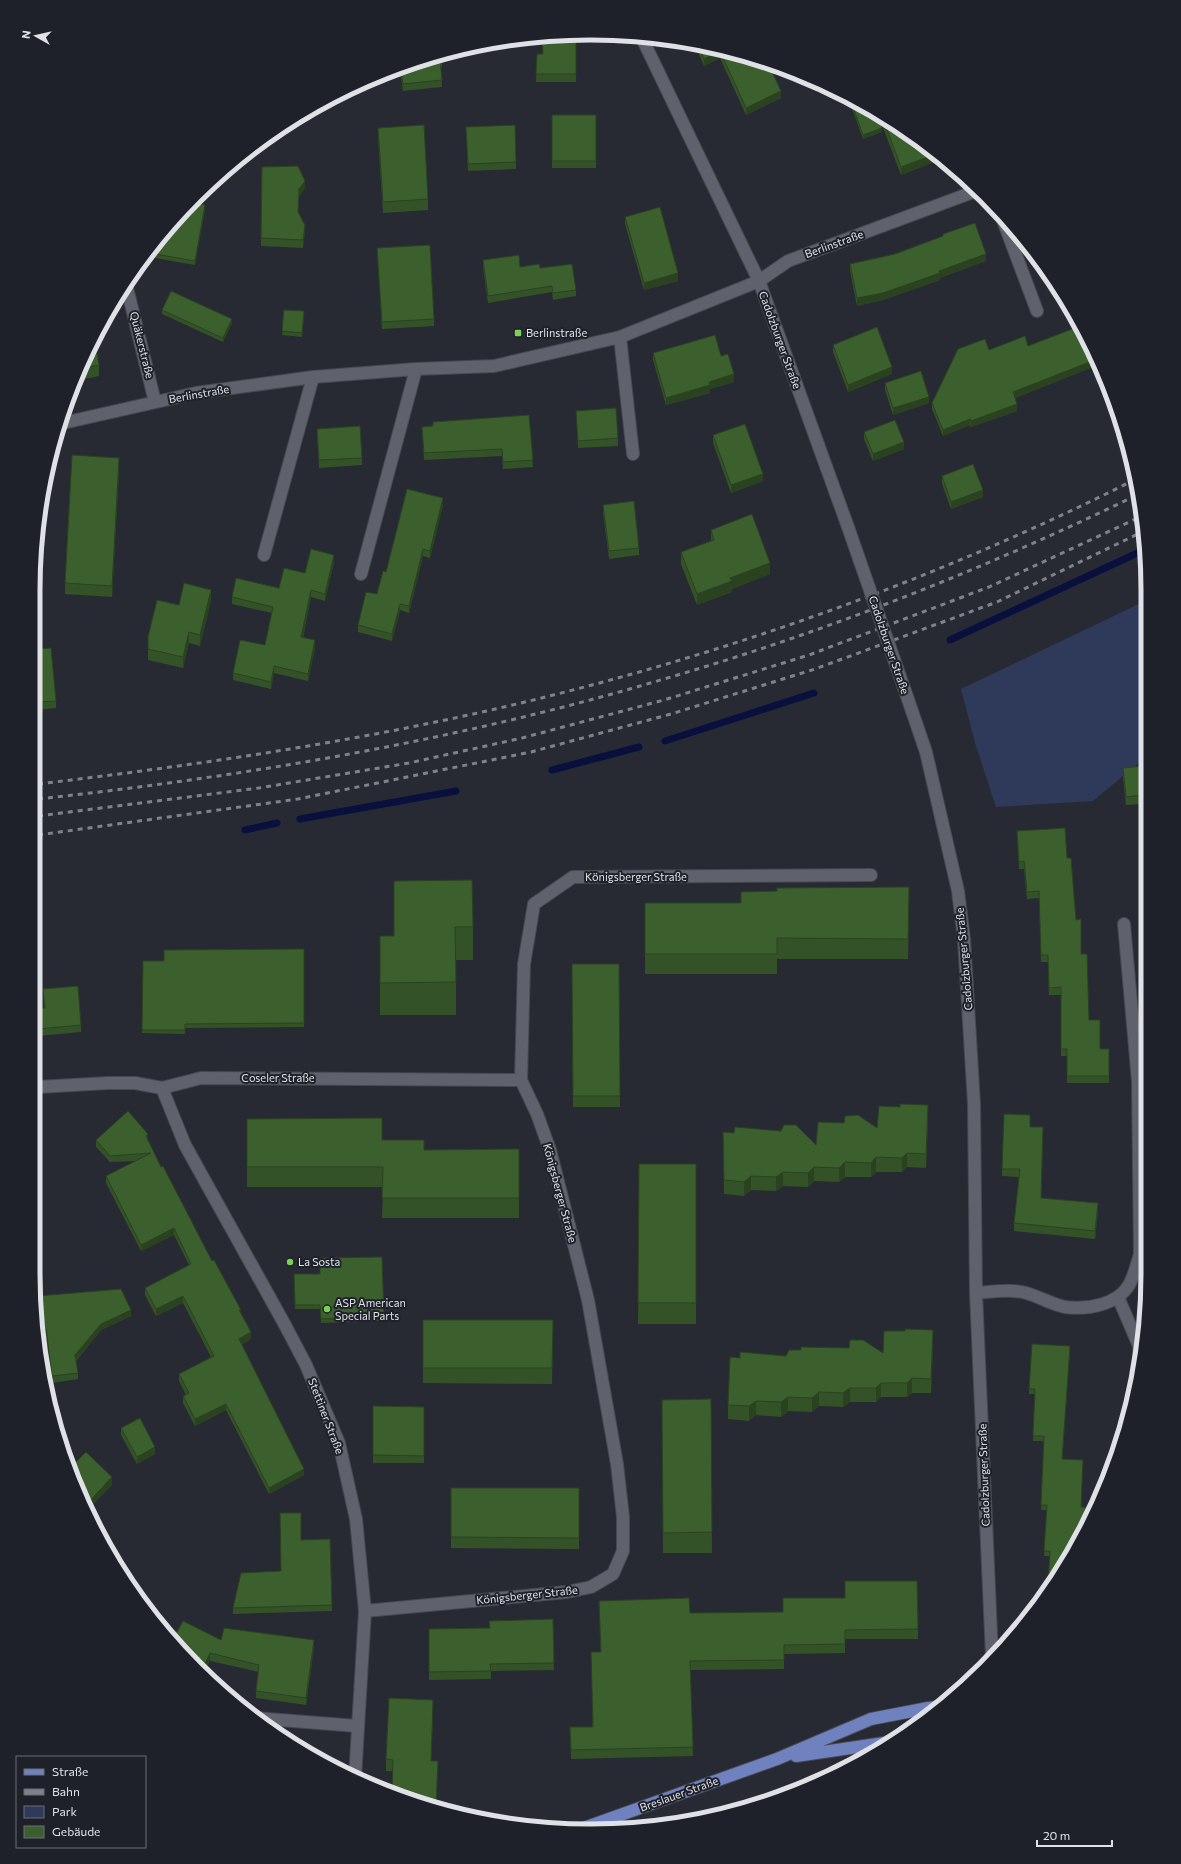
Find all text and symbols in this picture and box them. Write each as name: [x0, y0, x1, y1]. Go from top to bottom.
north arrow: [16, 16, 56, 56]
text: N: [19, 30, 33, 40]
street label: Berlinstraße: [803, 227, 865, 260]
street label: Cadolzburger Straße: [757, 289, 804, 391]
street label: Quäkerstraße: [128, 310, 157, 380]
place label: Berlinstraße: [526, 326, 587, 339]
marker: Berlinstraße: [513, 328, 523, 338]
street label: Berlinstraße: [168, 382, 230, 405]
street label: Cadolzburger Straße: [867, 594, 912, 696]
street label: Königsberger Straße: [585, 870, 687, 883]
street label: Cadolzburger Straße: [953, 907, 974, 1011]
street label: Coseler Straße: [241, 1071, 315, 1084]
street label: Königsberger Straße: [541, 1142, 580, 1244]
place label: La Sosta: [298, 1255, 340, 1268]
marker: La Sosta: [285, 1257, 295, 1267]
place label: ASP American Special Parts: [335, 1296, 406, 1322]
marker: ASP American Special Parts: [322, 1304, 332, 1314]
street label: Stettiner Straße: [306, 1376, 347, 1456]
street label: Cadolzburger Straße: [975, 1423, 992, 1527]
street label: Königsberger Straße: [476, 1583, 578, 1606]
legend: [16, 1756, 146, 1848]
text: Straße: [52, 1764, 88, 1778]
street label: Breslauer Straße: [638, 1773, 720, 1814]
text: Bahn: [52, 1784, 80, 1798]
text: Park: [52, 1804, 78, 1818]
scale bar: [1037, 1822, 1112, 1848]
text: Gebäude: [52, 1824, 100, 1838]
text: 20 m: [1043, 1828, 1070, 1842]

